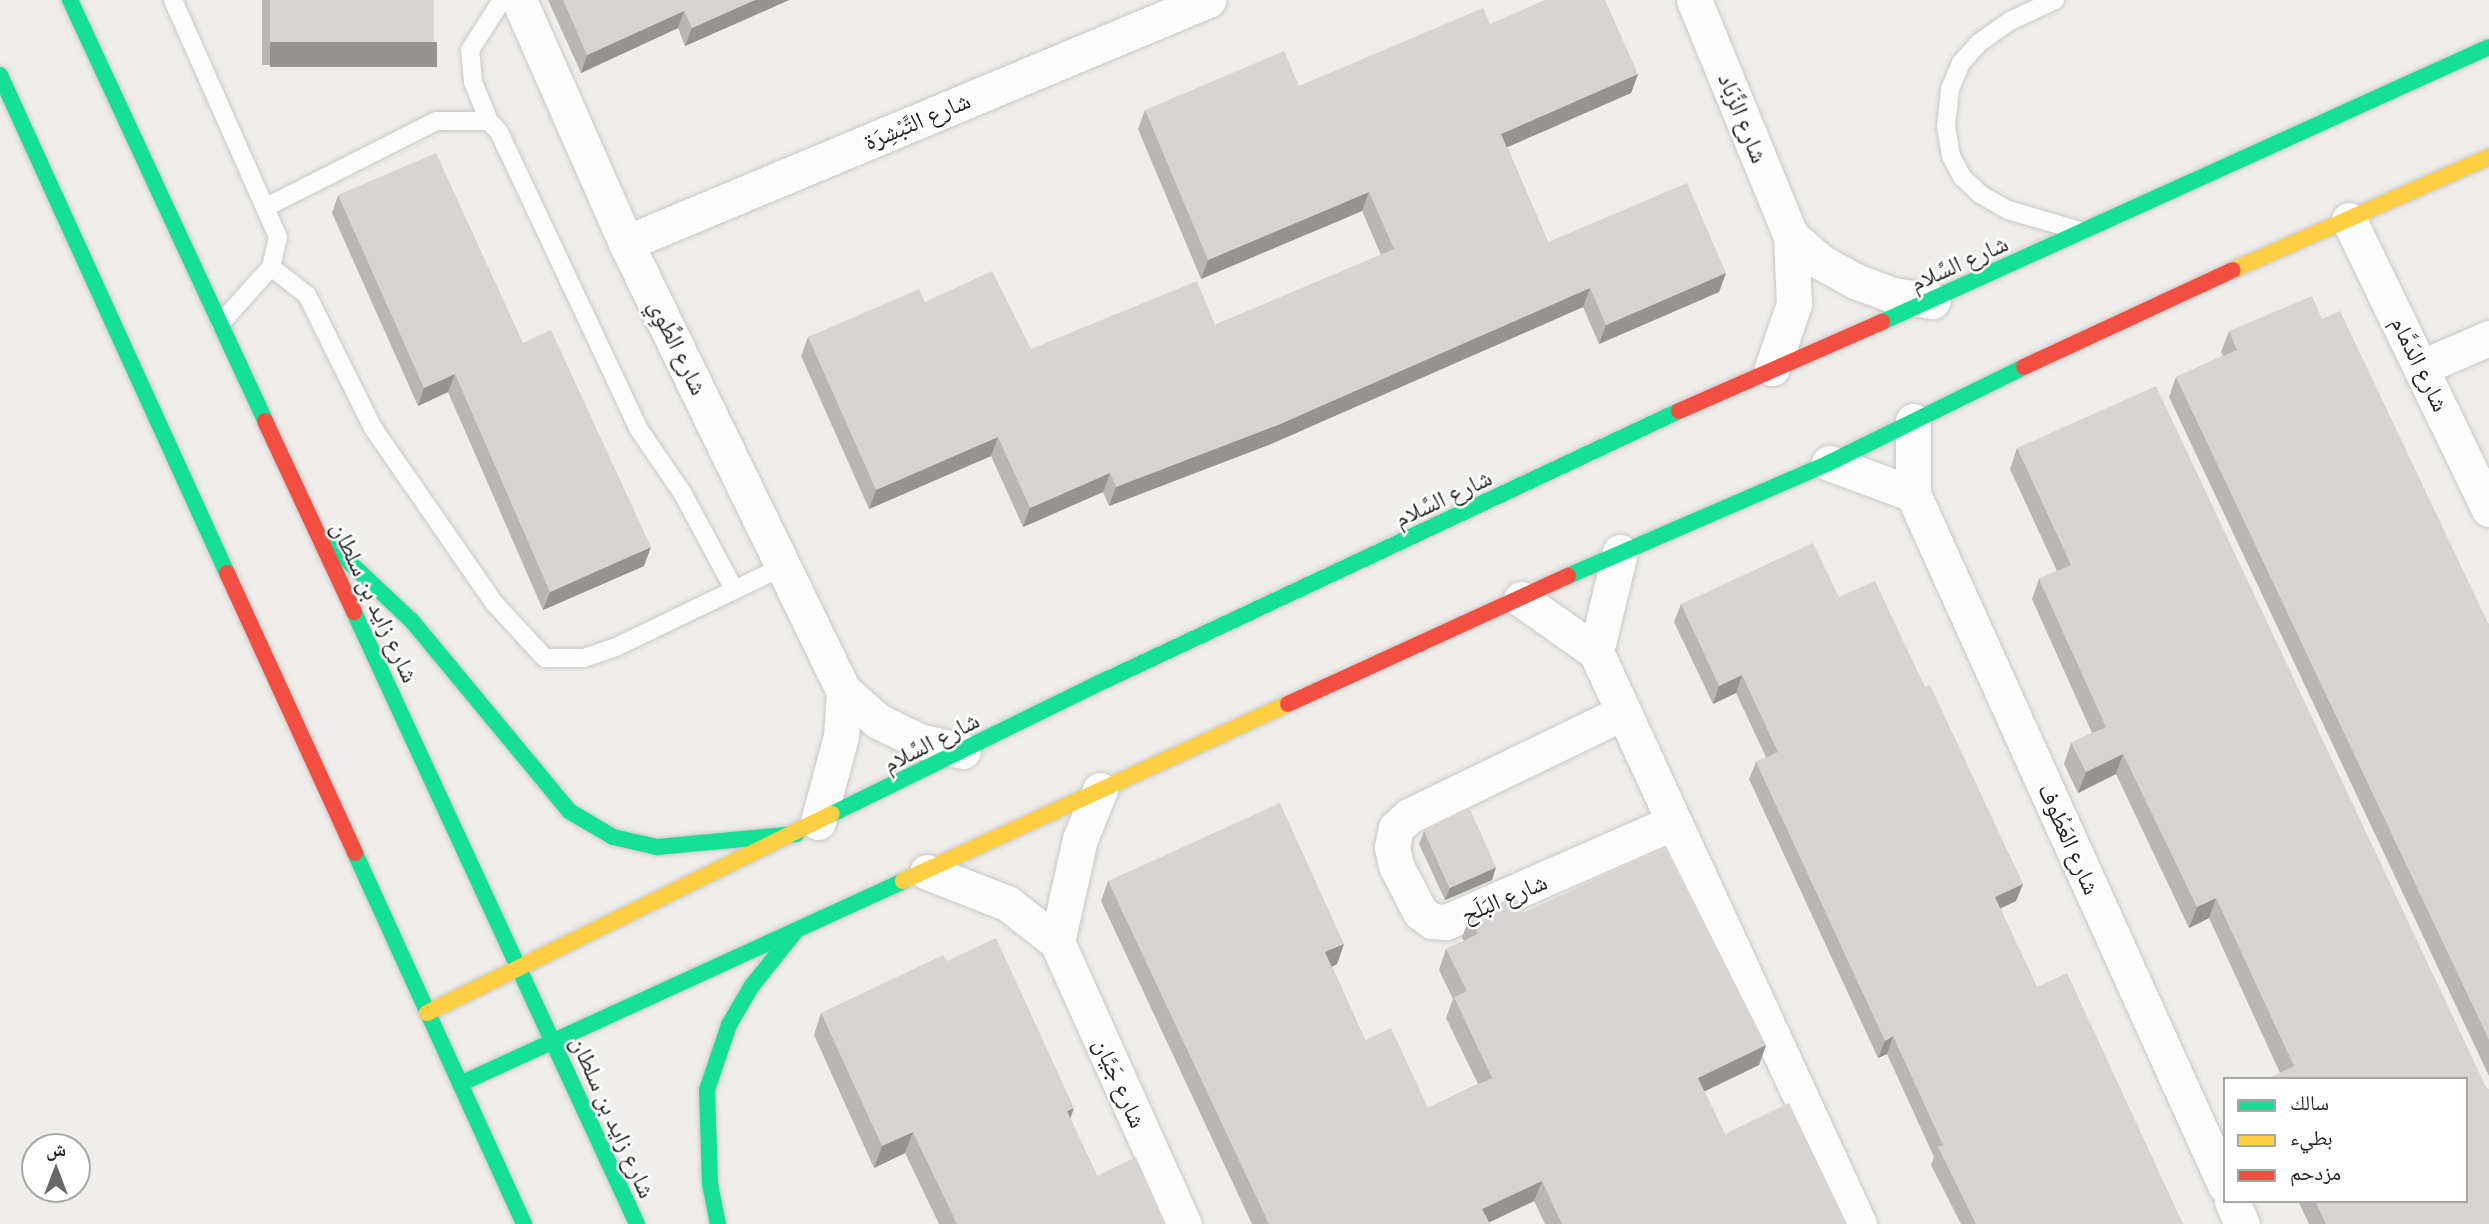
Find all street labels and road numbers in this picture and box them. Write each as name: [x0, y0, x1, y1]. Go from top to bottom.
street label: شارع الزَّبَاد: [1712, 69, 1774, 167]
street label: شارع التَّبْشِرَة: [859, 86, 975, 156]
street label: شارع السَّلام: [1906, 229, 2012, 297]
street label: شارع الطَّوِي: [642, 294, 714, 400]
street label: شارع الدَمَّام: [2385, 312, 2455, 416]
street label: شارع السَّلام: [1390, 463, 1496, 533]
street label: شارع زايد بن سلطان: [325, 517, 425, 687]
street label: شارع السَّلام: [878, 706, 984, 778]
street label: شارع العَطُوف: [2032, 779, 2106, 899]
street label: شارع البَلَح: [1457, 867, 1551, 929]
street label: شارع زايد بن سلطان: [564, 1032, 662, 1202]
street label: شارع جَيَّان: [1087, 1034, 1153, 1132]

